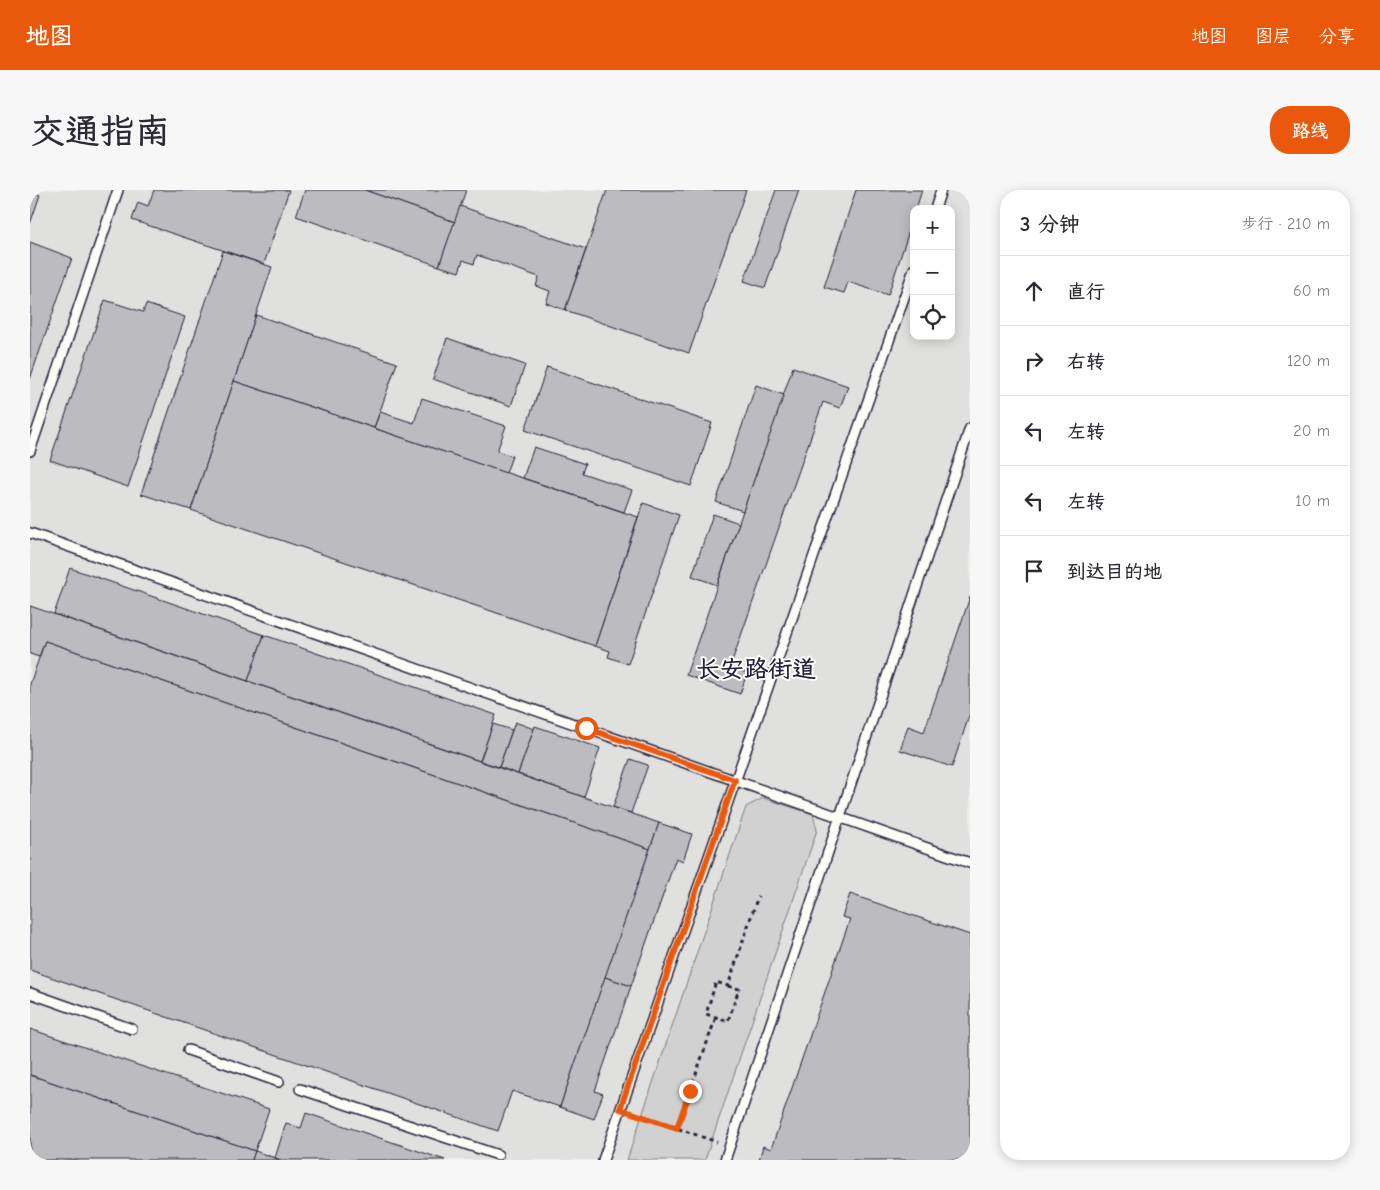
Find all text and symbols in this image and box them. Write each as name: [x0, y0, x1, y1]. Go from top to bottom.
text: 地图: [25, 22, 73, 50]
text: 地图: [1191, 26, 1227, 47]
text: 图层: [1255, 26, 1291, 47]
text: 分享: [1319, 26, 1355, 47]
button: 路线: [1270, 106, 1350, 154]
text: 交通指南: [30, 111, 170, 152]
map controls: [910, 205, 955, 340]
button: +: [910, 205, 955, 250]
text: 3 分钟: [1020, 212, 1080, 236]
text: 步行 · 210 m: [1241, 215, 1330, 233]
button: −: [910, 250, 955, 295]
icon: ahead: [1020, 277, 1048, 305]
text: 直行: [1067, 281, 1105, 303]
text: 60 m: [1293, 282, 1330, 300]
button: locate: [910, 295, 955, 340]
icon: right: [1020, 347, 1048, 375]
text: 右转: [1067, 351, 1105, 373]
text: 120 m: [1287, 352, 1330, 370]
icon: left: [1020, 417, 1048, 445]
text: 左转: [1067, 421, 1105, 443]
text: 20 m: [1293, 422, 1330, 440]
icon: left: [1020, 487, 1048, 515]
text: 左转: [1067, 491, 1105, 513]
text: 10 m: [1295, 492, 1330, 510]
icon: arrive: [1020, 557, 1048, 585]
text: 到达目的地: [1067, 561, 1162, 583]
district label: 长安路街道: [696, 655, 816, 683]
route start: [575, 717, 598, 740]
route end: [679, 1080, 702, 1103]

